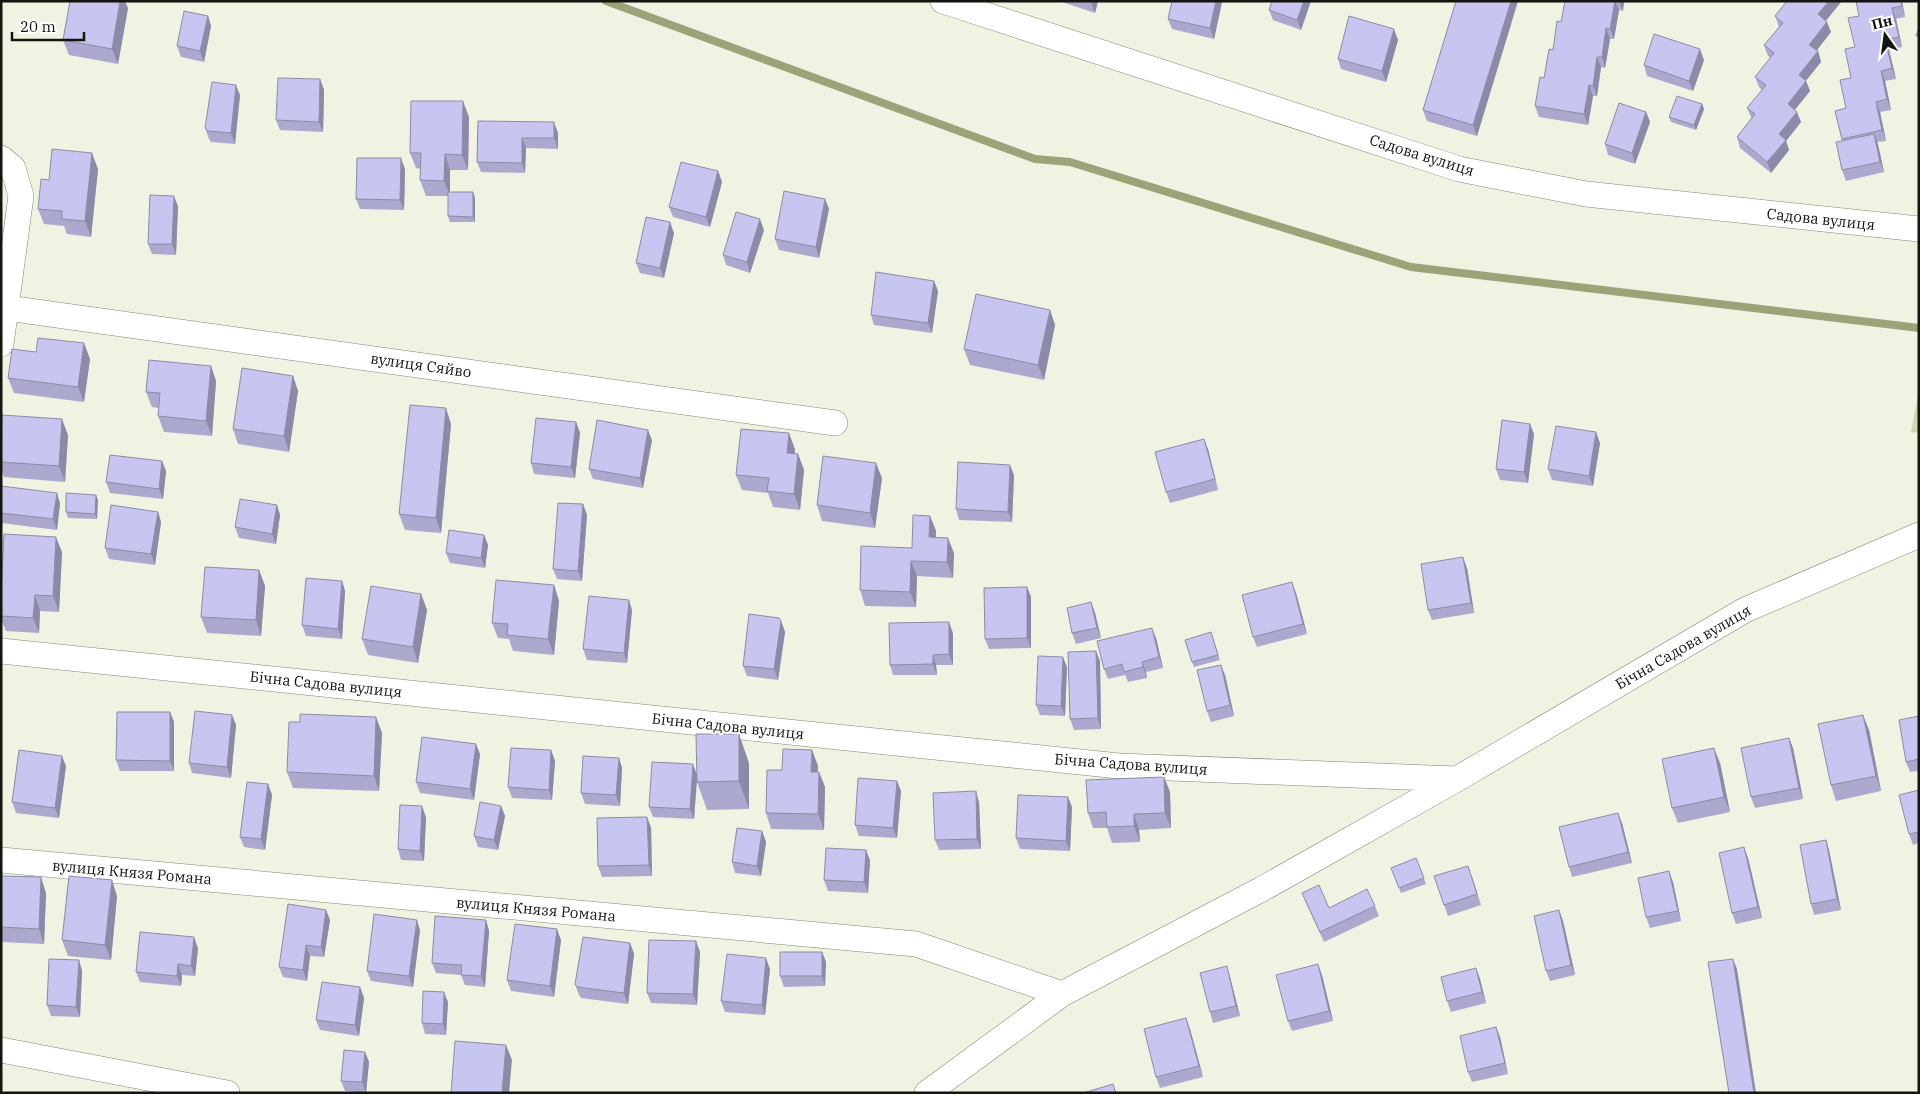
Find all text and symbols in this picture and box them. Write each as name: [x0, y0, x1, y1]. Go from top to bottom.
scale bar: [12, 10, 85, 42]
north arrow: [1860, 10, 1910, 60]
text: Пн: [1870, 11, 1894, 34]
text: 20 m: [20, 17, 56, 36]
street label: Садова вулиця: [1367, 130, 1477, 180]
street label: Садова вулиця: [1766, 204, 1876, 234]
street label: вулиця Сяйво: [369, 349, 473, 381]
street label: Бічна Садова вулиця: [1612, 600, 1754, 694]
street label: Бічна Садова вулиця: [249, 667, 403, 701]
street label: Бічна Садова вулиця: [651, 709, 805, 743]
street label: Бічна Садова вулиця: [1054, 749, 1208, 779]
street label: вулиця Князя Романа: [51, 856, 213, 888]
street label: вулиця Князя Романа: [455, 893, 617, 925]

